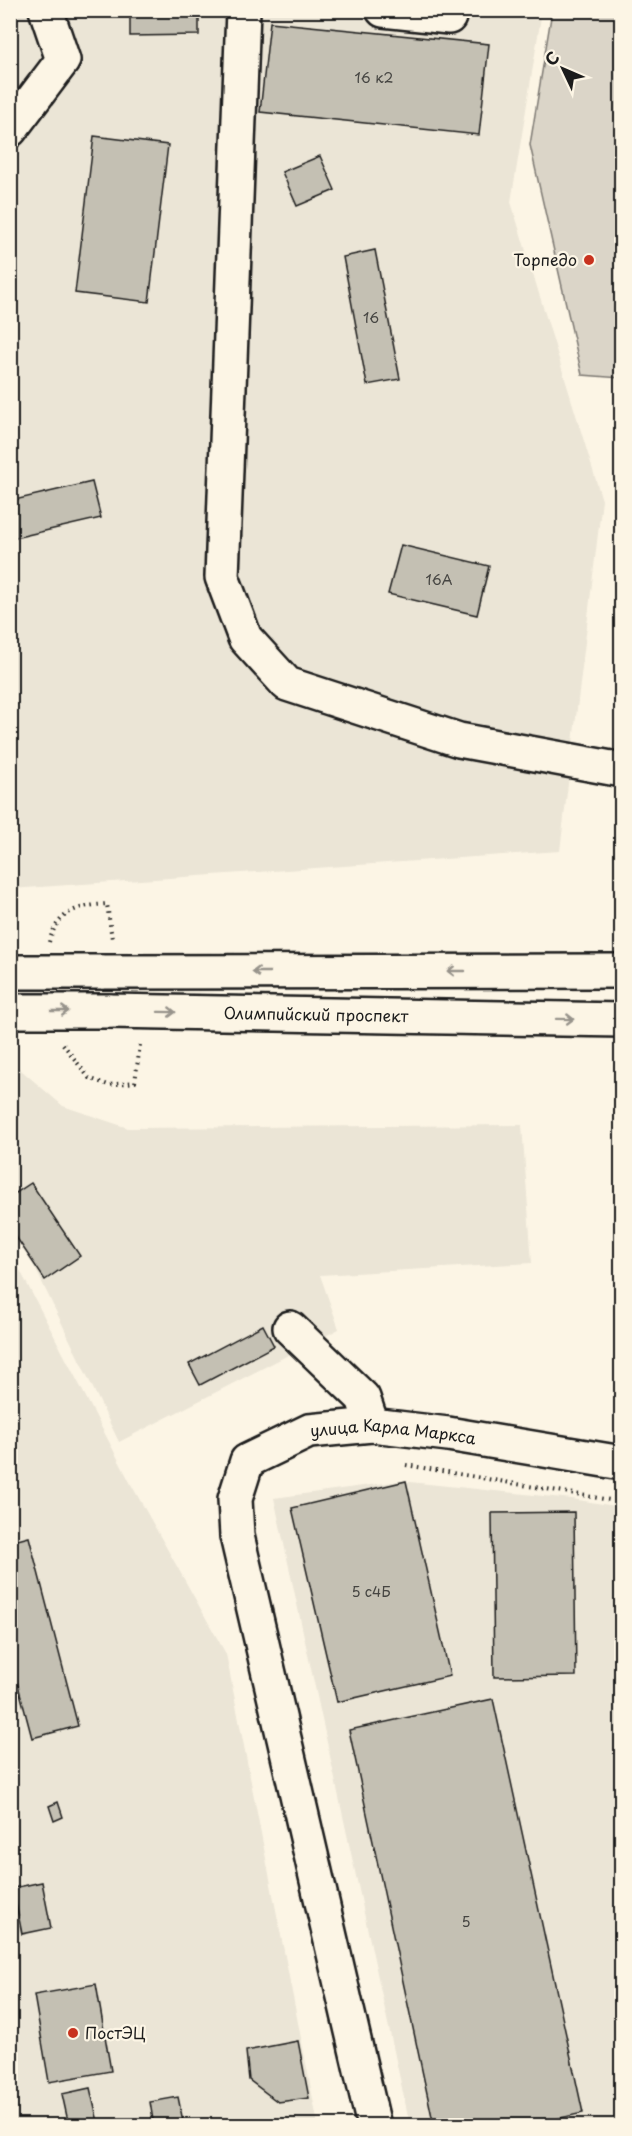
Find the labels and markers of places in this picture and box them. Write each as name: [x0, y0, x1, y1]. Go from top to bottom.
place label: Торпедо: [513, 247, 577, 271]
marker: Торпедо: [582, 253, 596, 267]
place label: ПостЭЦ: [85, 2020, 146, 2044]
marker: ПостЭЦ: [66, 2026, 80, 2040]

